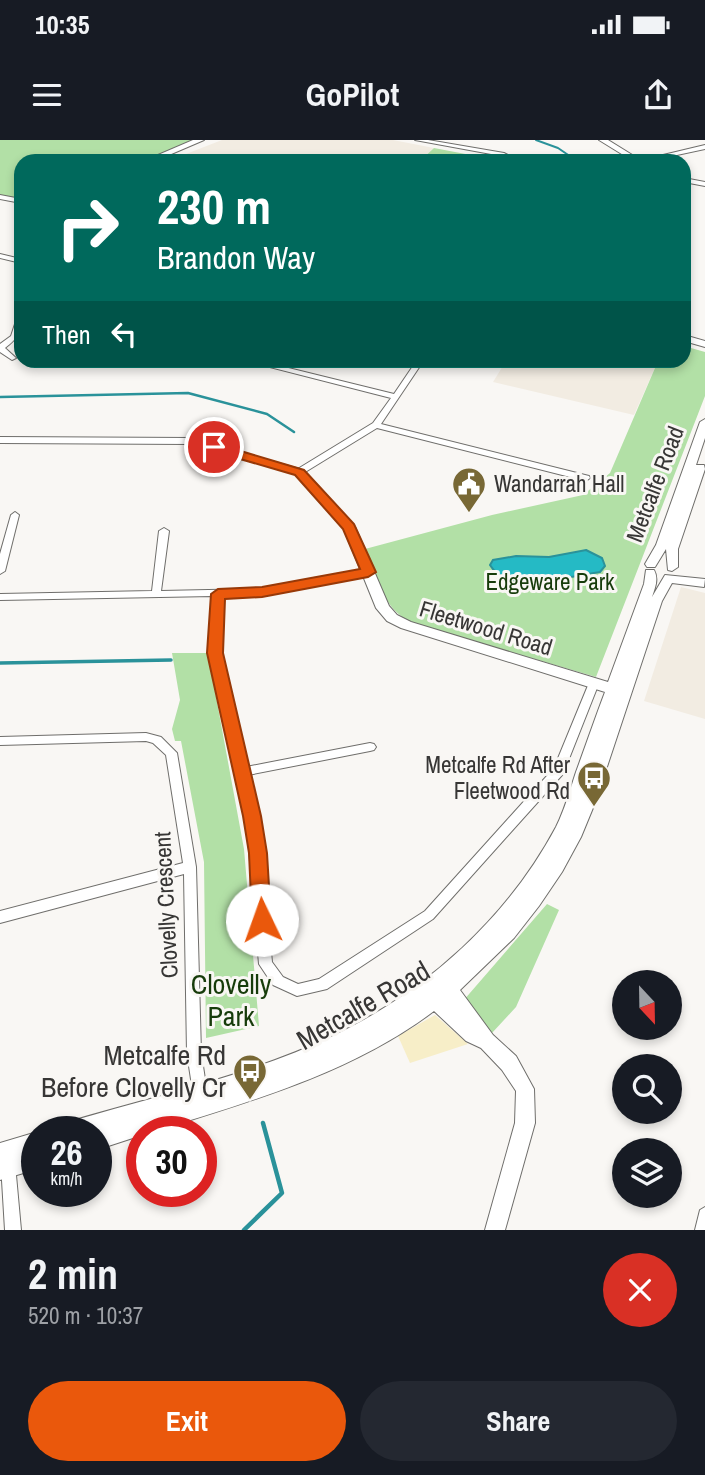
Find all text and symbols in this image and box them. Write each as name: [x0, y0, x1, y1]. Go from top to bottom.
text: 10:35: [35, 7, 90, 42]
text: GoPilot: [306, 73, 399, 116]
icon: menu: [28, 76, 66, 114]
icon: share: [639, 76, 677, 114]
text: 230 m: [157, 173, 271, 239]
icon: right: [42, 182, 133, 273]
text: Brandon Way: [157, 236, 315, 279]
icon: left: [105, 315, 143, 353]
text: Then: [42, 317, 91, 352]
pin: [184, 417, 244, 477]
street label: Metcalfe Road: [618, 422, 691, 546]
icon: arrive: [195, 428, 233, 466]
public building icon: Wandarrah Hall: [450, 465, 488, 514]
place label: Wandarrah Hall: [494, 468, 624, 499]
park label: Edgeware Park: [486, 566, 615, 597]
street label: Fleetwood Road: [416, 593, 556, 662]
place label: Metcalfe Rd After Fleetwood Rd: [425, 749, 571, 806]
bus stop icon: Metcalfe Rd After Fleetwood Rd: [575, 759, 613, 808]
street label: Clovelly Crescent: [146, 831, 185, 979]
position arrow: [225, 883, 299, 957]
street label: Metcalfe Road: [289, 952, 437, 1058]
park label: Clovelly Park: [191, 965, 272, 1035]
north arrow: [612, 970, 682, 1040]
map controls: [612, 970, 682, 1208]
place label: Metcalfe Rd Before Clovelly Cr: [41, 1036, 226, 1106]
bus stop icon: Metcalfe Rd Before Clovelly Cr: [231, 1052, 269, 1101]
button: search: [612, 1054, 682, 1124]
speed limit sign: 30: [126, 1116, 217, 1207]
text: 26: [51, 1129, 82, 1176]
button: layers: [612, 1138, 682, 1208]
text: km/h: [51, 1166, 83, 1191]
text: 2 min: [28, 1246, 118, 1302]
button: close: [603, 1253, 677, 1327]
text: 520 m · 10:37: [28, 1300, 143, 1331]
button: Exit: [28, 1381, 346, 1461]
button: Share: [360, 1381, 677, 1461]

